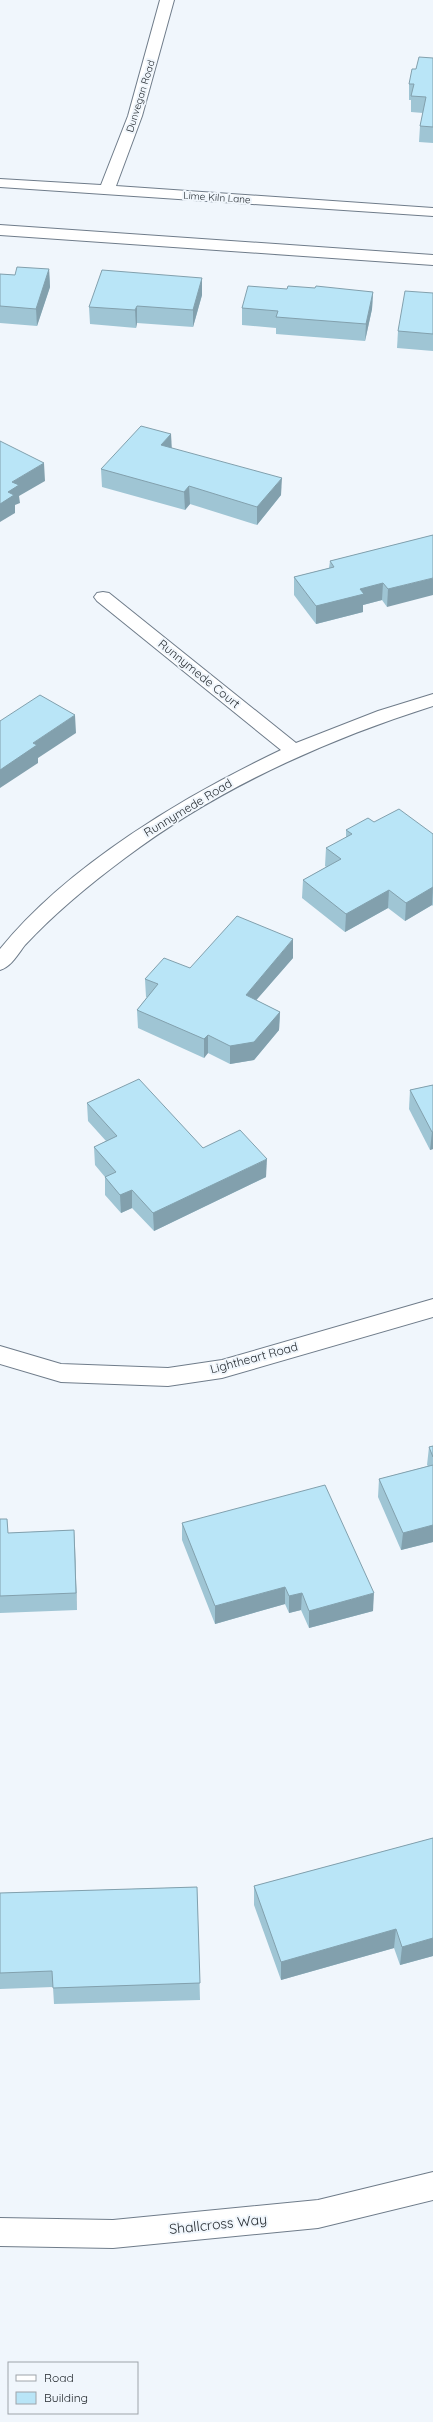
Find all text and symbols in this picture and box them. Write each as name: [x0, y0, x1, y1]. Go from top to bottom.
street label: Dunvegan Road: [123, 58, 158, 134]
street label: Lime Kiln Lane: [183, 189, 251, 206]
street label: Runnymede Court: [155, 636, 243, 711]
street label: Runnymede Road: [141, 775, 235, 840]
street label: Lightheart Road: [208, 1339, 299, 1376]
street label: Shallcross Way: [168, 2210, 268, 2238]
legend: [8, 2362, 138, 2414]
text: Road: [44, 2370, 74, 2385]
text: Building: [44, 2390, 88, 2405]

